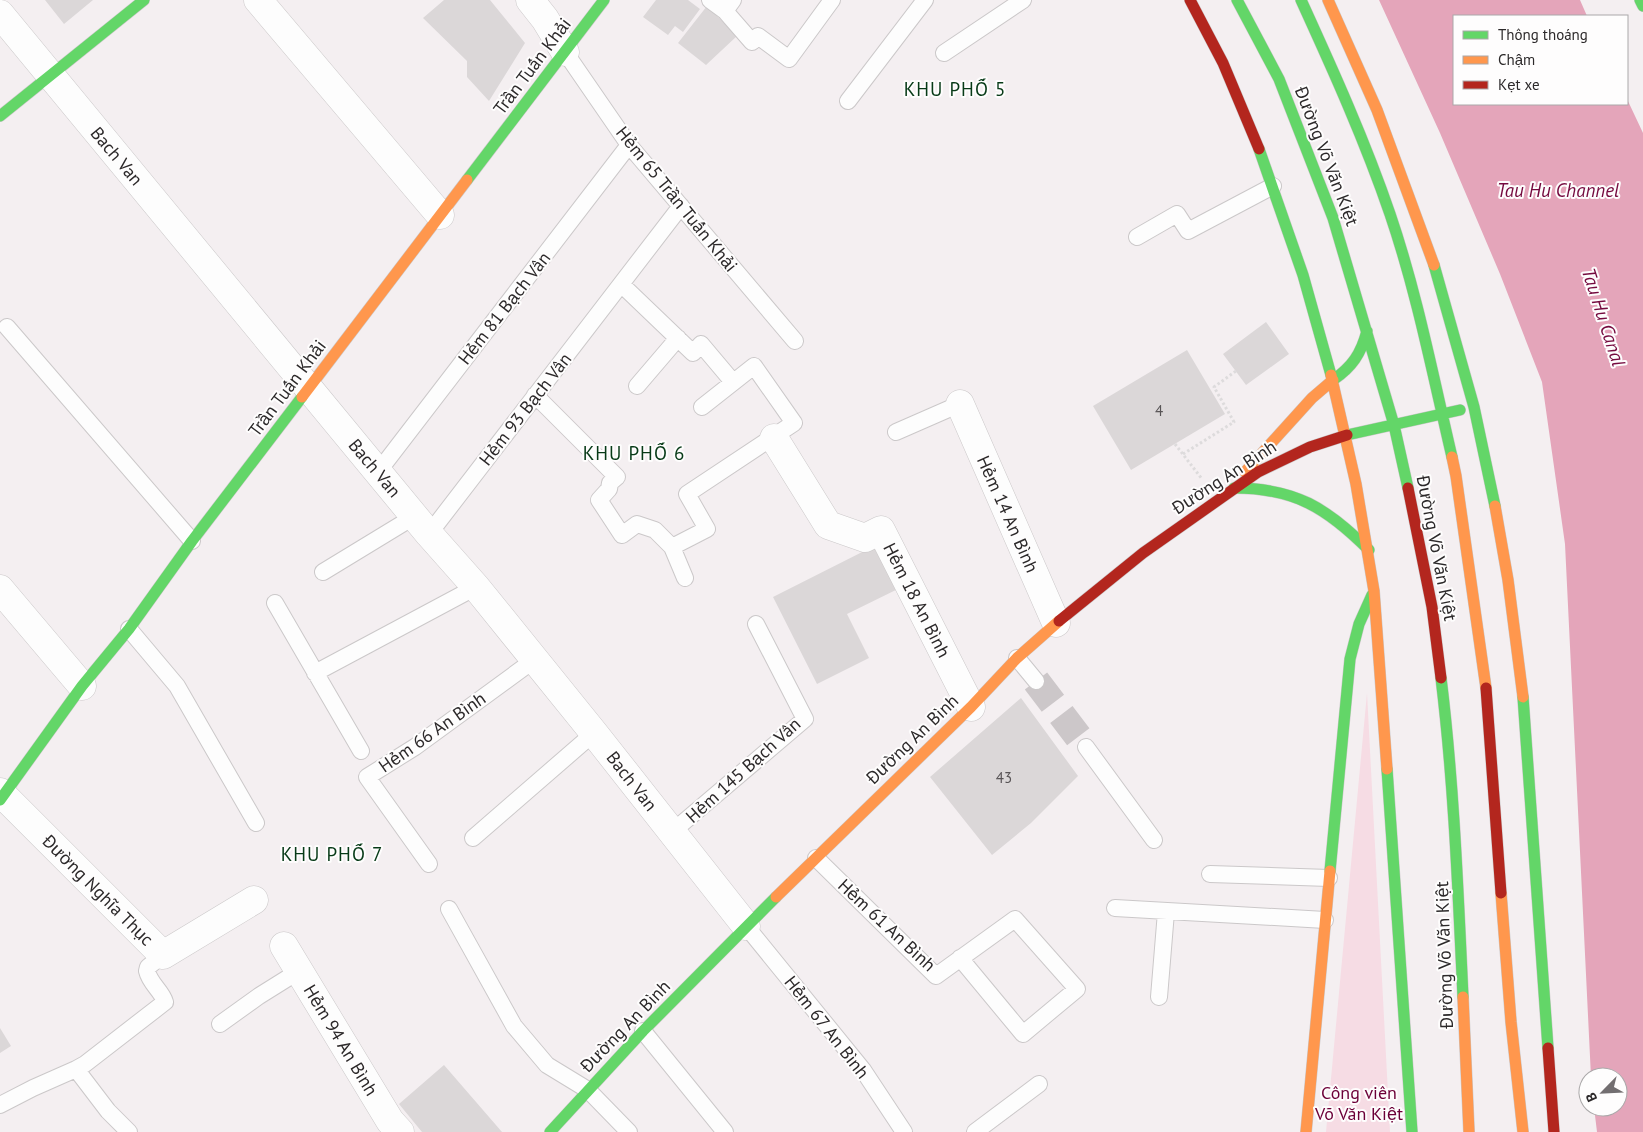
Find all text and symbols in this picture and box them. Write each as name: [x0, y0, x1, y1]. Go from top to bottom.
street label: Trần Tuấn Khải: [488, 13, 576, 119]
legend: [1453, 15, 1628, 105]
text: Thông thoáng: [1498, 25, 1588, 44]
text: Chậm: [1498, 50, 1535, 69]
text: Kẹt xe: [1498, 75, 1540, 94]
district label: KHU PHỐ 5: [904, 77, 1006, 101]
street label: Đường Võ Văn Kiệt: [1289, 82, 1364, 229]
street label: Bach Van: [86, 122, 148, 190]
street label: Hẻm 65 Trần Tuấn Khải: [611, 122, 743, 276]
water label: Tau Hu Channel: [1497, 178, 1619, 202]
street label: Hẻm 81 Bạch Vân: [453, 247, 555, 369]
water label: Tau Hu Canal: [1577, 265, 1631, 369]
street label: Trần Tuấn Khải: [243, 335, 331, 441]
street label: Hẻm 93 Bạch Vân: [474, 348, 576, 470]
house number: 4: [1155, 401, 1163, 420]
street label: Bach Van: [344, 434, 406, 502]
street label: Đường An Bình: [1167, 435, 1280, 520]
district label: KHU PHỐ 6: [583, 441, 685, 465]
street label: Hẻm 14 An Bình: [972, 452, 1044, 576]
street label: Đường Võ Văn Kiệt: [1411, 472, 1462, 623]
street label: Hẻm 18 An Bình: [878, 539, 956, 661]
street label: Hẻm 66 An Bình: [374, 687, 490, 777]
street label: Đường An Bình: [860, 689, 963, 790]
street label: Hẻm 145 Bạch Vân: [681, 712, 805, 828]
street label: Bach Van: [601, 746, 663, 816]
house number: 43: [996, 768, 1012, 787]
street label: Đường Nghĩa Thục: [37, 829, 158, 950]
district label: KHU PHỐ 7: [281, 842, 383, 866]
street label: Hẻm 61 An Bình: [833, 874, 941, 976]
street label: Đường Võ Văn Kiệt: [1430, 881, 1458, 1030]
street label: Hẻm 67 An Bình: [780, 971, 874, 1083]
street label: Đường An Bình: [574, 975, 675, 1078]
street label: Hẻm 94 An Bình: [299, 980, 383, 1100]
north arrow: [1578, 1067, 1628, 1117]
park label: Công viên Võ Văn Kiệt: [1314, 1081, 1403, 1125]
text: B: [1581, 1090, 1601, 1105]

